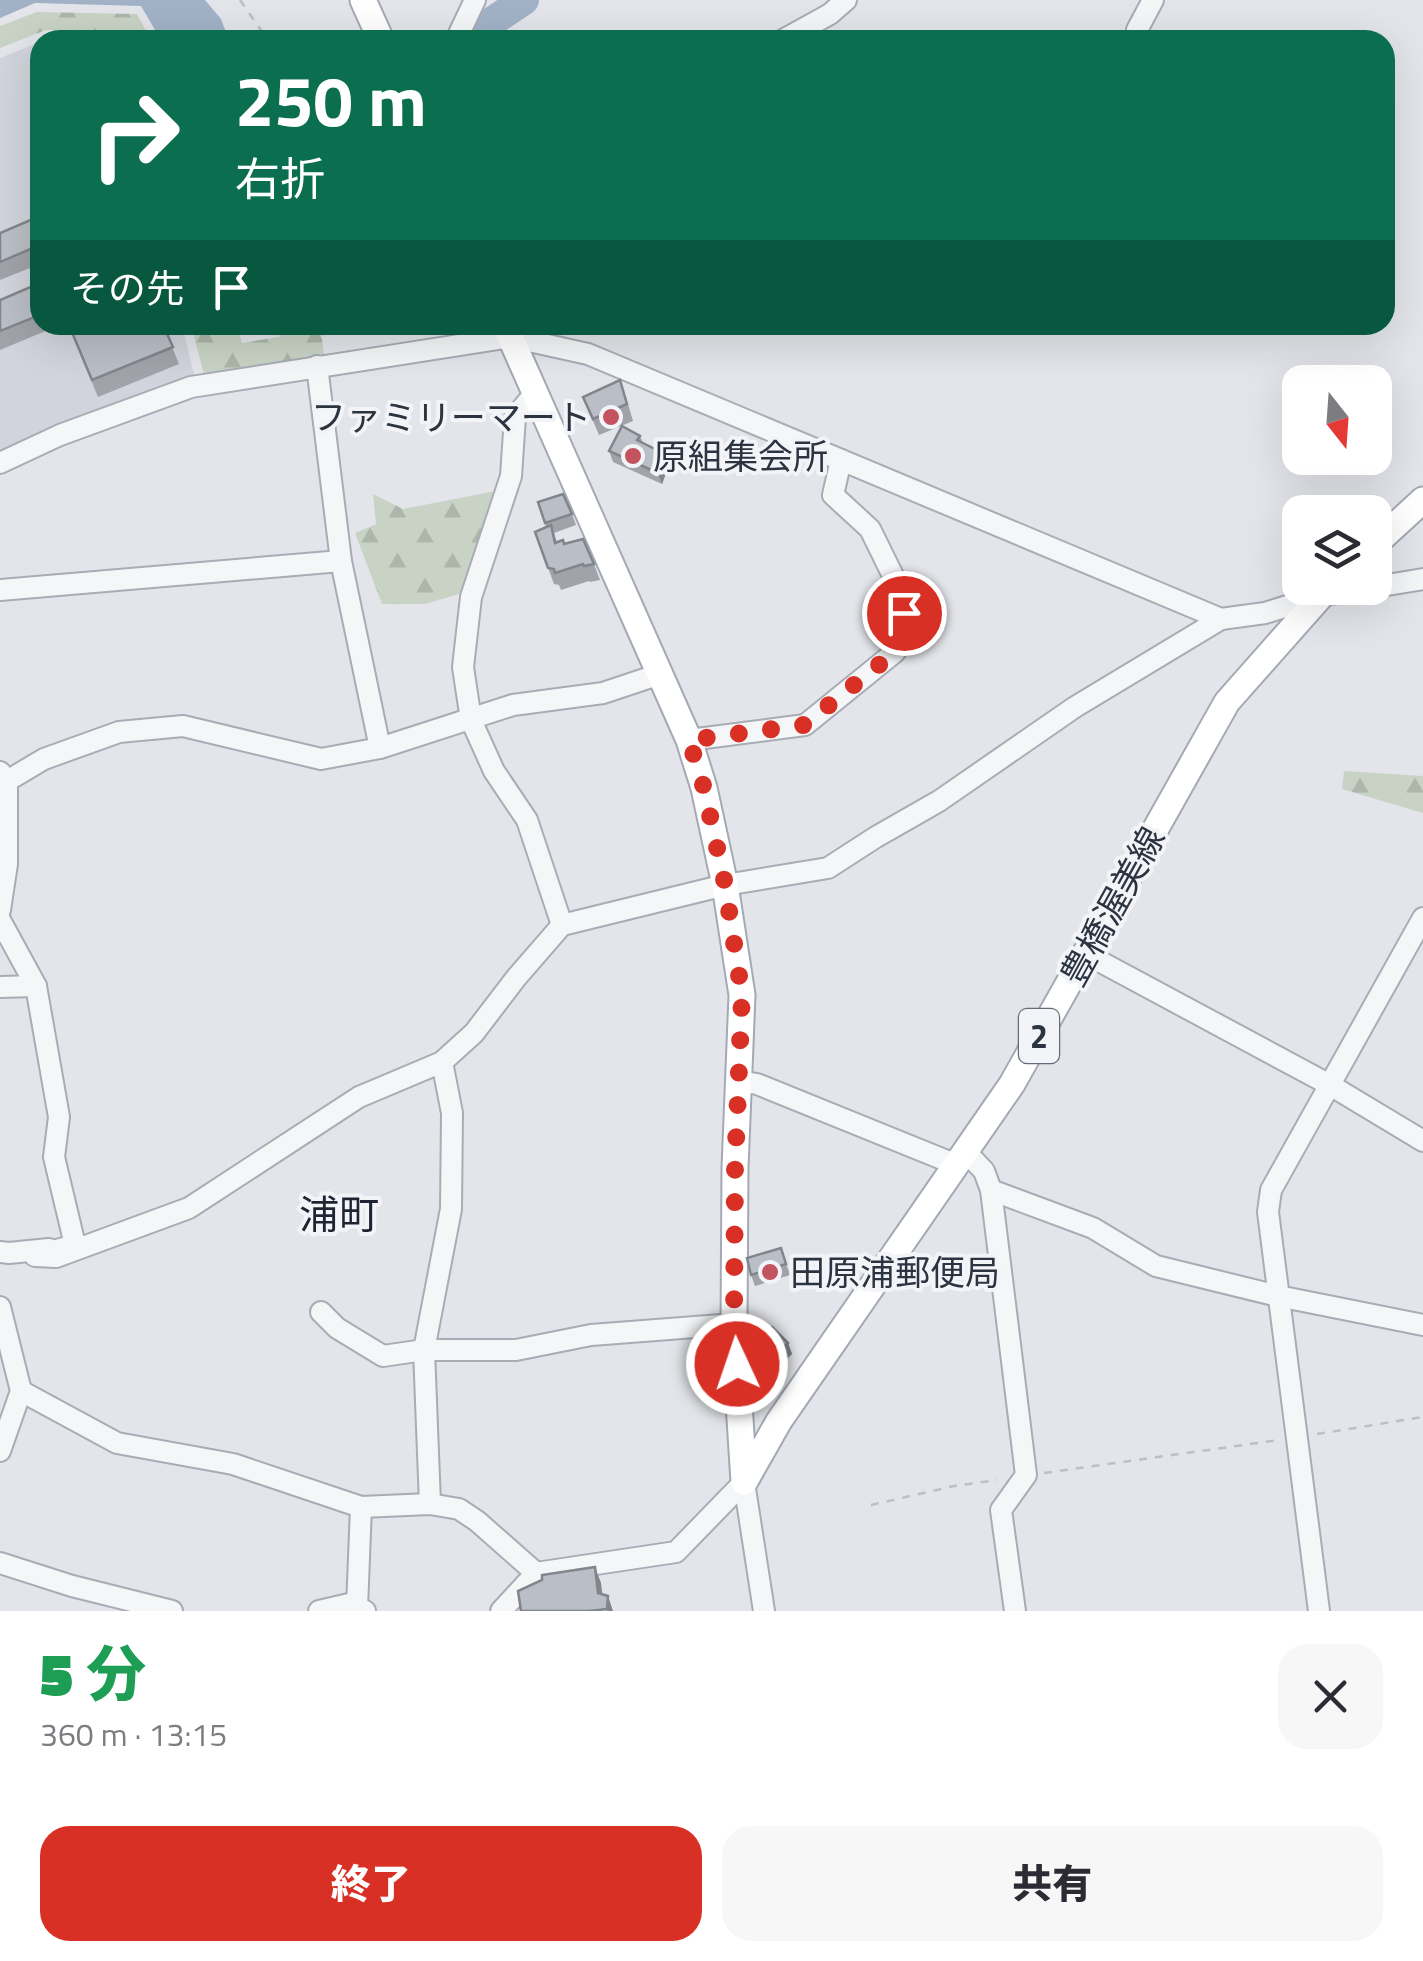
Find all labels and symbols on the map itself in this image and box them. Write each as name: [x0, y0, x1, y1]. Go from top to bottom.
north arrow: [1282, 365, 1392, 475]
place label: ファミリーマート: [311, 390, 591, 444]
marker: ファミリーマート: [600, 406, 622, 428]
place label: 原組集会所: [653, 429, 828, 483]
marker: 原組集会所: [622, 445, 644, 467]
pin: [862, 571, 947, 656]
street label: 豊橋渥美線: [1046, 816, 1178, 996]
road number: 2: [1019, 1009, 1059, 1063]
district label: 浦町: [299, 1184, 379, 1245]
place label: 田原浦郵便局: [790, 1245, 1000, 1299]
marker: 田原浦郵便局: [759, 1261, 781, 1283]
position arrow: [685, 1312, 789, 1416]

